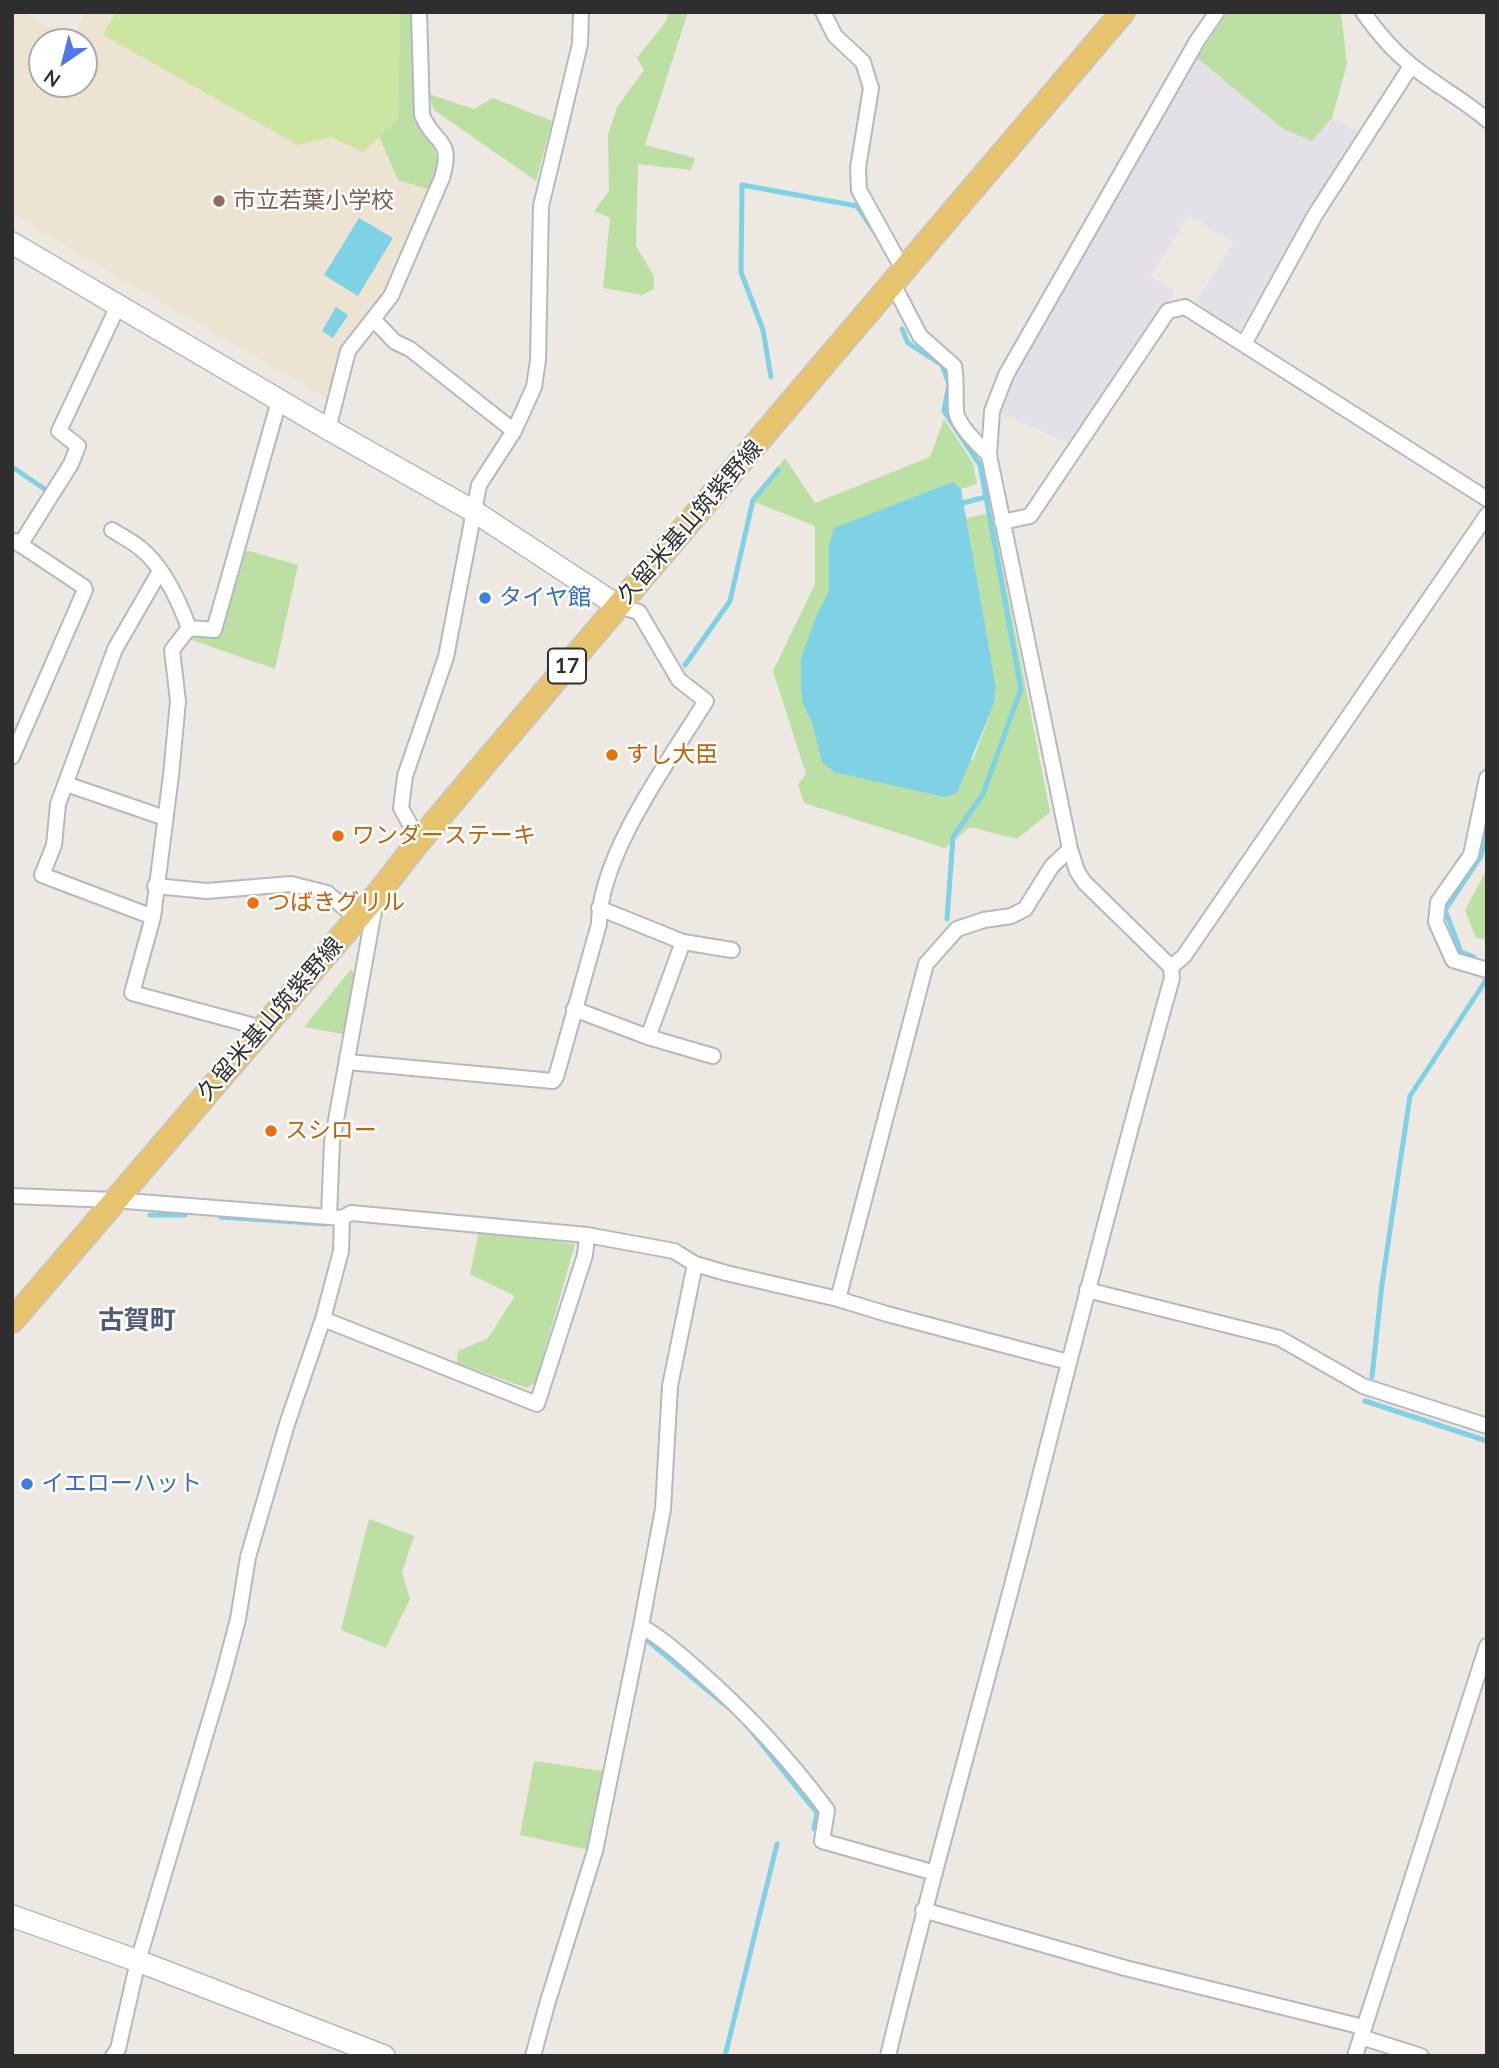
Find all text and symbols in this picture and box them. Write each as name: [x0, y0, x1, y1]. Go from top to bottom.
north arrow: [28, 28, 98, 98]
text: N: [39, 65, 64, 93]
place label: 市立若葉小学校: [233, 187, 394, 215]
marker: 市立若葉小学校: [211, 193, 227, 209]
street label: 久留米基山筑紫野線: [612, 435, 768, 609]
place label: タイヤ館: [499, 584, 591, 612]
marker: タイヤ館: [477, 590, 493, 606]
road number: 17: [548, 648, 586, 684]
place label: すし大臣: [626, 741, 718, 769]
marker: すし大臣: [604, 747, 620, 763]
place label: ワンダーステーキ: [352, 822, 536, 850]
marker: ワンダーステーキ: [330, 828, 346, 844]
place label: つばきグリル: [267, 889, 405, 917]
marker: つばきグリル: [245, 895, 261, 911]
street label: 久留米基山筑紫野線: [192, 932, 348, 1106]
place label: スシロー: [285, 1117, 377, 1145]
marker: スシロー: [263, 1123, 279, 1139]
district label: 古賀町: [98, 1305, 176, 1337]
place label: イエローハット: [41, 1470, 202, 1498]
marker: イエローハット: [19, 1476, 35, 1492]

